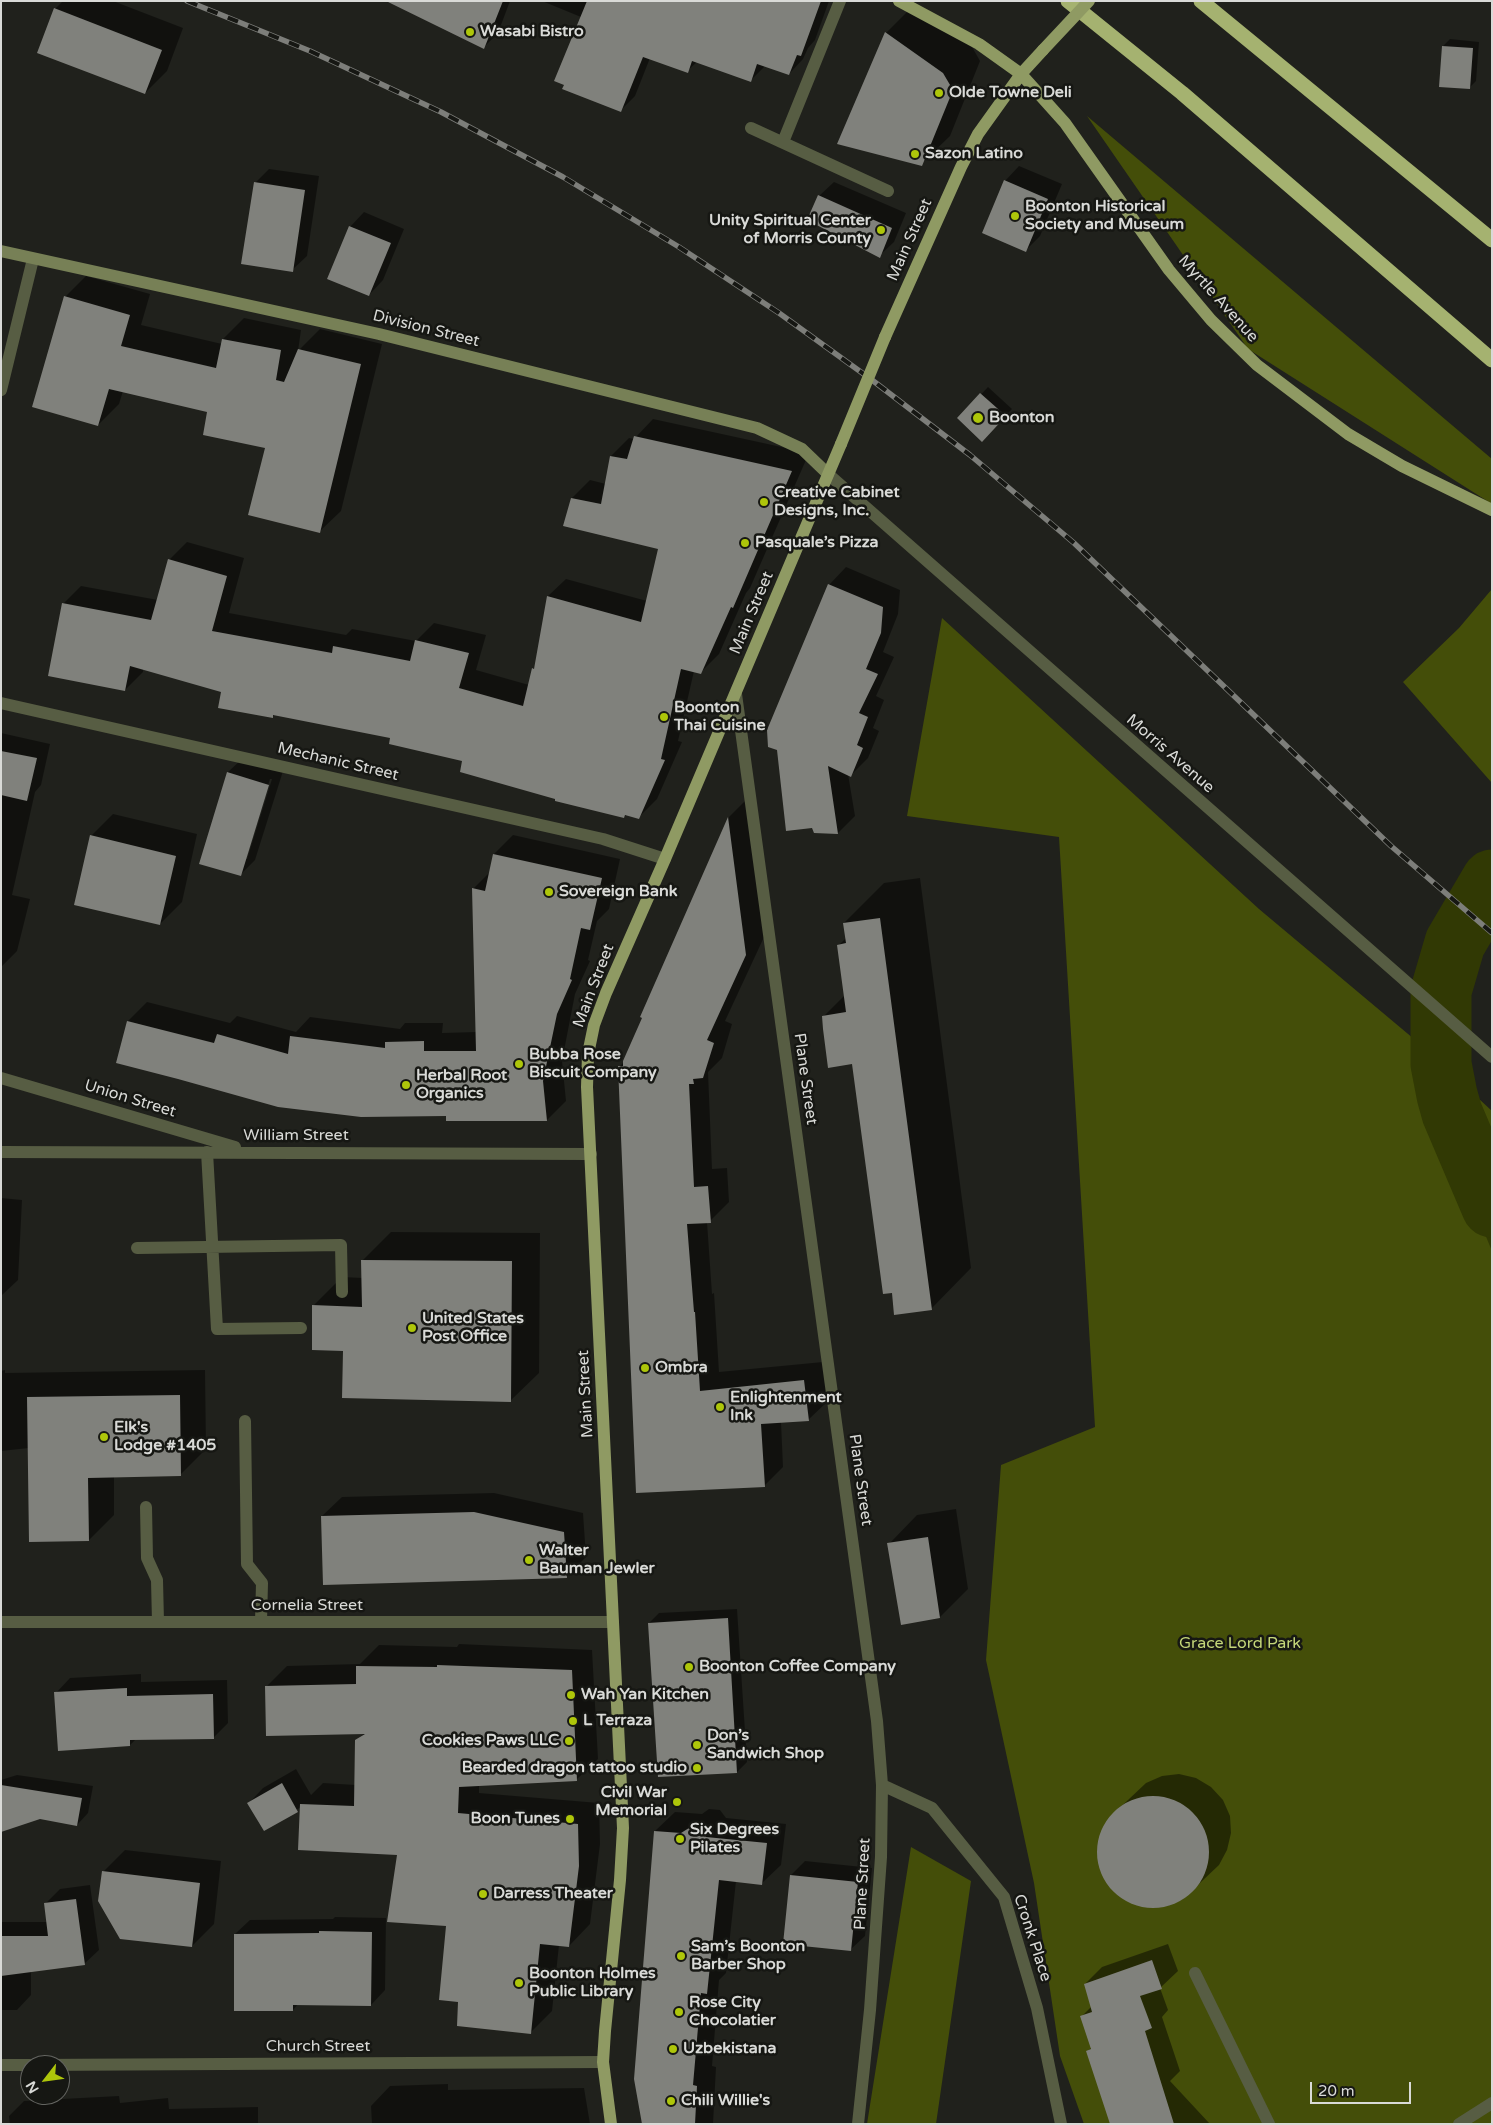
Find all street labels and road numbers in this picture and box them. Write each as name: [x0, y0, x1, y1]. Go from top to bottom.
street label: Main Street: [883, 196, 937, 284]
street label: Myrtle Avenue: [1174, 251, 1262, 347]
street label: Division Street: [371, 306, 481, 352]
street label: Main Street: [726, 569, 778, 657]
street label: Morris Avenue: [1122, 711, 1218, 797]
street label: Mechanic Street: [276, 739, 400, 785]
street label: Main Street: [569, 941, 619, 1031]
street label: Plane Street: [789, 1032, 821, 1126]
street label: Union Street: [82, 1076, 178, 1122]
street label: William Street: [243, 1126, 349, 1146]
street label: Main Street: [574, 1350, 598, 1438]
street label: Plane Street: [844, 1433, 876, 1527]
street label: Cornelia Street: [251, 1596, 363, 1616]
street label: Plane Street: [851, 1837, 875, 1931]
street label: Cronk Place: [1009, 1892, 1055, 1984]
street label: Church Street: [266, 2037, 370, 2057]

